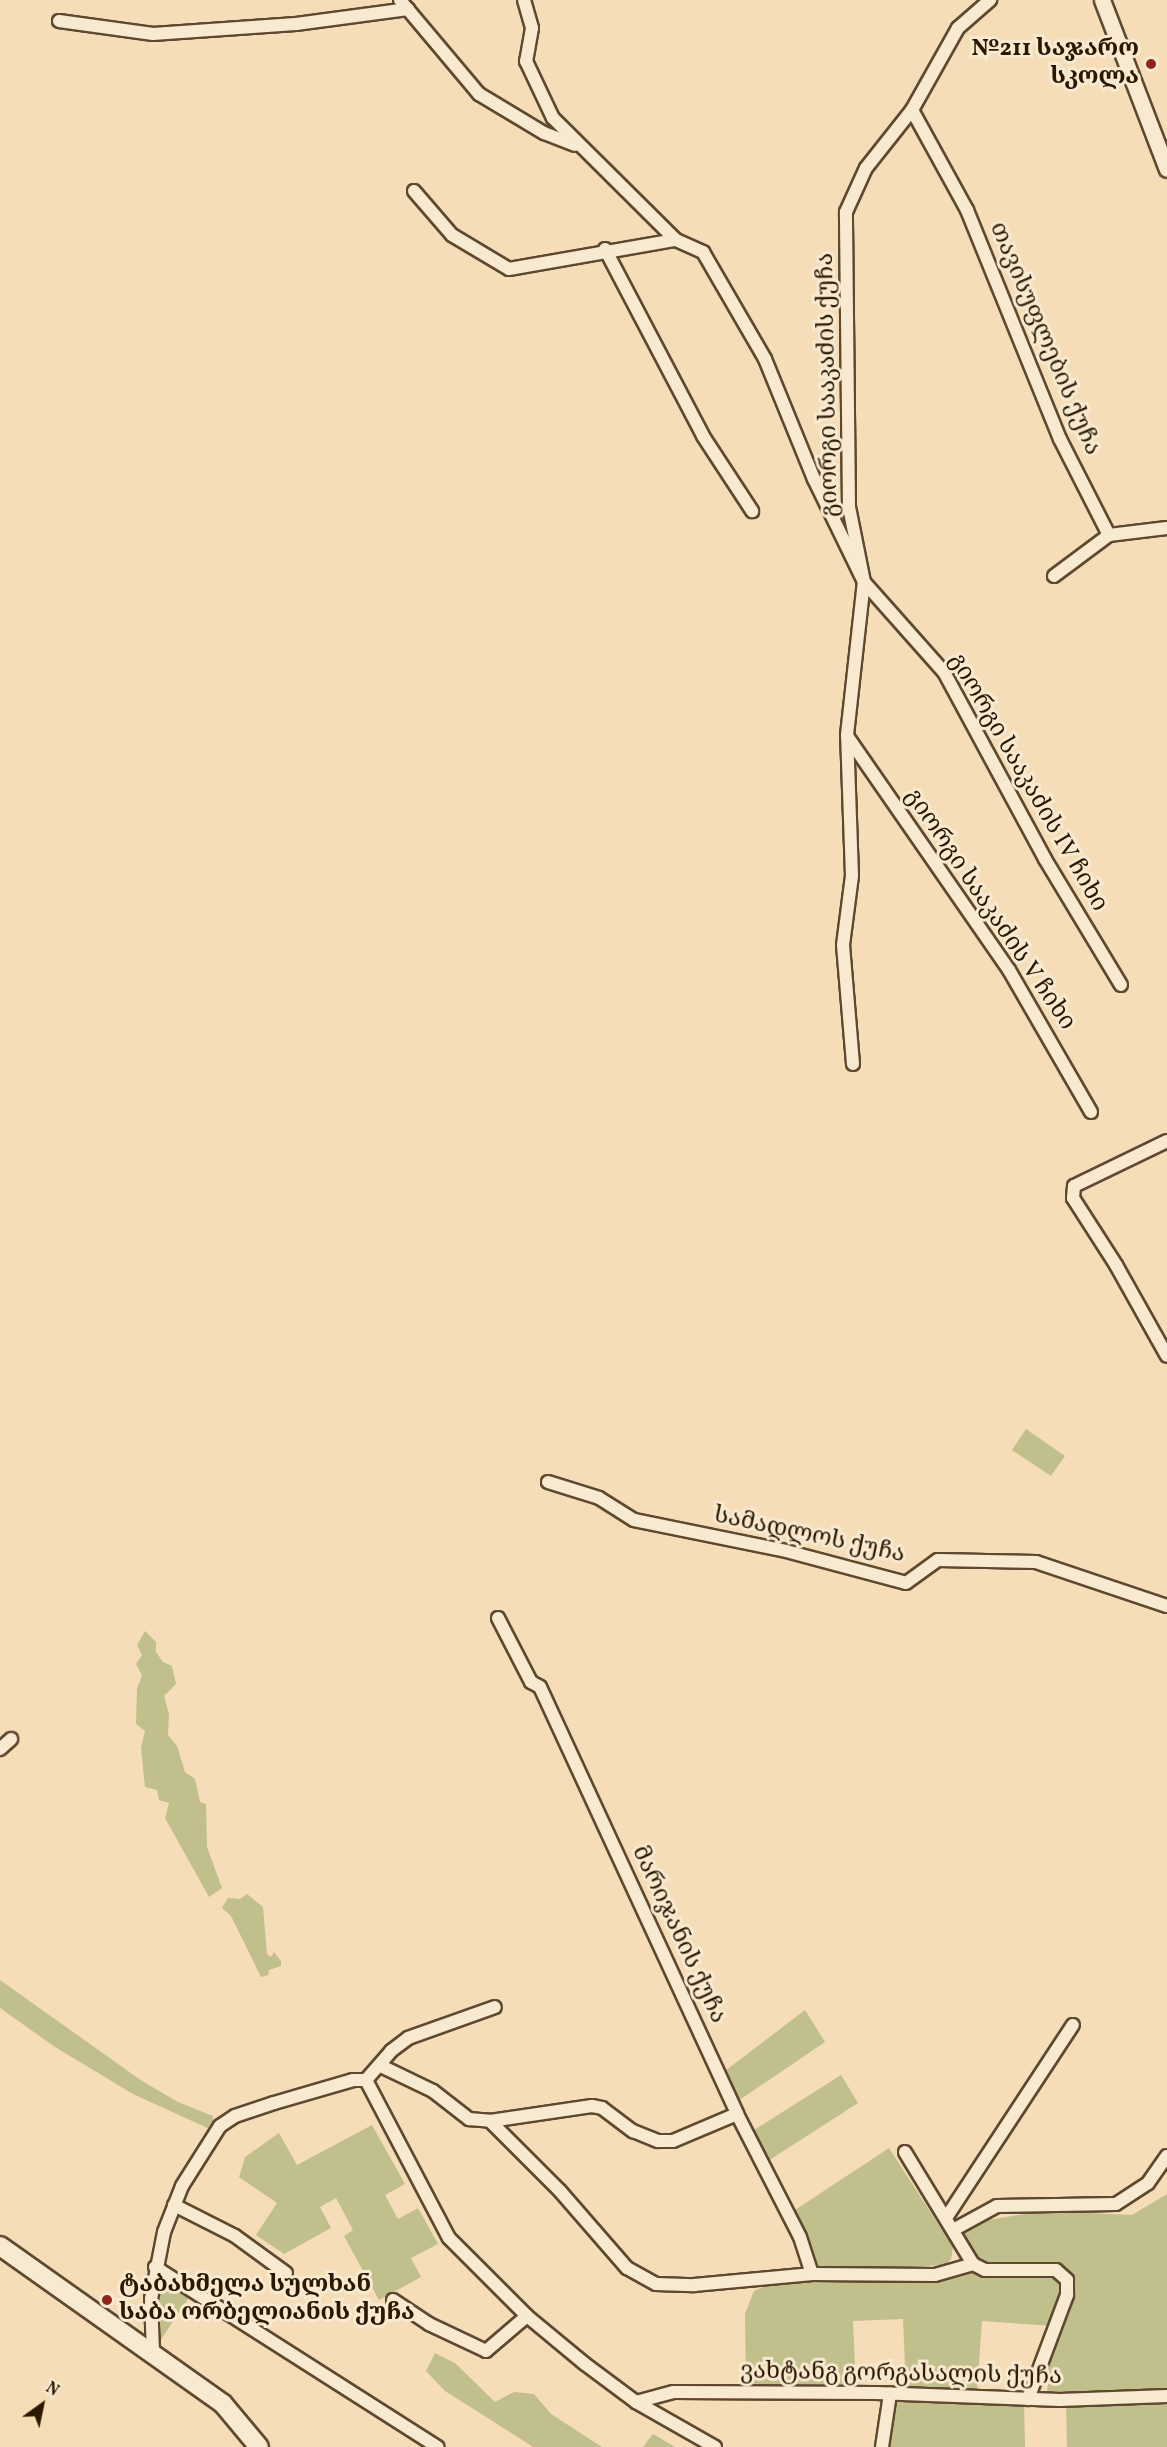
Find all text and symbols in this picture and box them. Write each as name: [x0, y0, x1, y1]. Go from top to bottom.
place label: №211 საჯარო სკოლა: [971, 36, 1139, 92]
marker: №211 საჯარო სკოლა: [1144, 57, 1158, 71]
street label: თავისუფლების ქუჩა: [982, 218, 1106, 460]
street label: გიორგი სააკაძის ქუჩა: [812, 253, 846, 517]
street label: გიორგი სააკაძის IV ჩიხი: [941, 648, 1113, 918]
street label: გიორგი სააკაძის V ჩიხი: [897, 784, 1081, 1036]
street label: სამადლოს ქუჩა: [711, 1502, 907, 1570]
street label: მარიჯანის ქუჩა: [624, 1842, 732, 2028]
place label: ტაბახმელა სულხან საბა ორბელიანის ქუჩა: [119, 2272, 415, 2328]
marker: ტაბახმელა სულხან საბა ორბელიანის ქუჩა: [100, 2293, 114, 2307]
street label: ვახტანგ გორგასალის ქუჩა: [740, 2358, 1062, 2392]
north arrow: [12, 2375, 72, 2435]
text: N: [41, 2378, 63, 2402]

